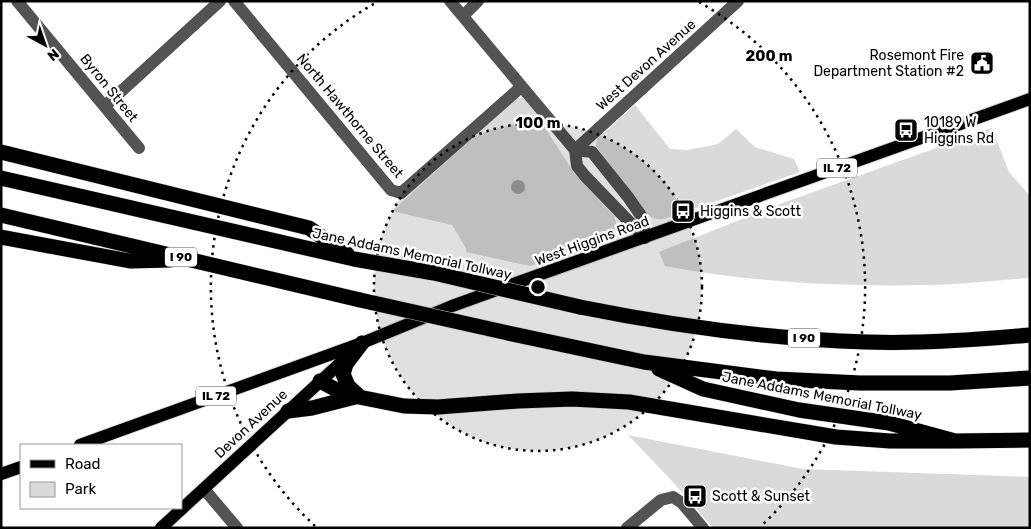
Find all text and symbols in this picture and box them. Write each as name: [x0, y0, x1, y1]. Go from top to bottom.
street label: West Devon Avenue: [593, 16, 699, 114]
north arrow: [20, 20, 70, 70]
text: N: [44, 45, 62, 64]
text: 200 m: [745, 47, 793, 65]
place label: Rosemont Fire Department Station #2: [813, 47, 964, 80]
street label: North Hawthorne Street: [293, 50, 407, 182]
public building icon: Rosemont Fire Department Station #2: [969, 50, 995, 76]
street label: Byron Street: [76, 51, 142, 126]
text: 100 m: [516, 114, 560, 132]
place label: 10189 W Higgins Rd: [924, 114, 994, 147]
bus stop icon: 10189 W Higgins Rd: [893, 117, 919, 143]
road number: IL 72: [817, 158, 857, 178]
bus stop icon: Higgins & Scott: [670, 198, 696, 224]
place label: Higgins & Scott: [700, 203, 802, 220]
street label: West Higgins Road: [532, 212, 652, 270]
street label: Jane Addams Memorial Tollway: [311, 225, 513, 283]
road number: I 90: [165, 248, 197, 266]
centre of rings: [529, 278, 547, 296]
road number: I 90: [788, 328, 820, 348]
street label: Jane Addams Memorial Tollway: [721, 368, 923, 424]
road number: IL 72: [196, 386, 236, 406]
street label: Devon Avenue: [211, 386, 291, 462]
legend: [20, 444, 182, 509]
text: Road: [65, 455, 101, 473]
text: Park: [65, 480, 96, 498]
bus stop icon: Scott & Sunset: [682, 483, 708, 509]
place label: Scott & Sunset: [712, 488, 810, 505]

